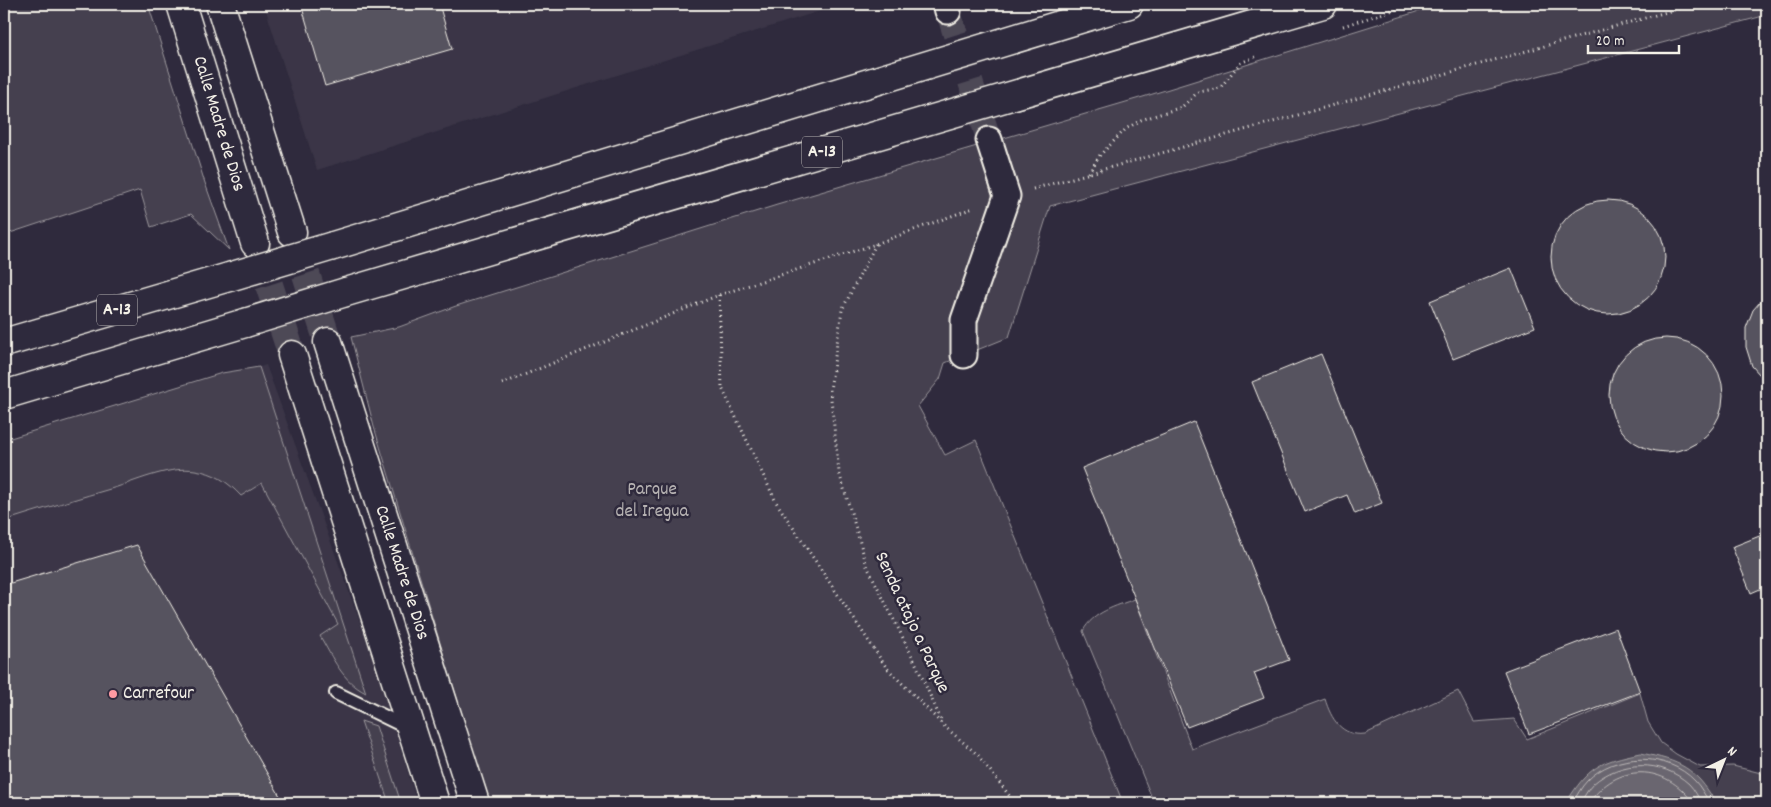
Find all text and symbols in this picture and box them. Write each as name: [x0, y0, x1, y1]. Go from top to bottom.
scale bar: [1588, 22, 1680, 54]
text: 20 m: [1596, 31, 1624, 53]
street label: Calle Madre de Dios: [185, 53, 251, 195]
road number: A-13: [802, 136, 842, 168]
road number: A-13: [97, 294, 137, 326]
park label: Parque del Iregua: [616, 477, 690, 526]
street label: Calle Madre de Dios: [367, 502, 435, 644]
street label: Senda atajo a Parque: [866, 548, 956, 698]
place label: Carrefour: [123, 681, 194, 708]
marker: Carrefour: [107, 688, 119, 700]
north arrow: [1698, 734, 1748, 784]
text: N: [1722, 742, 1741, 762]

